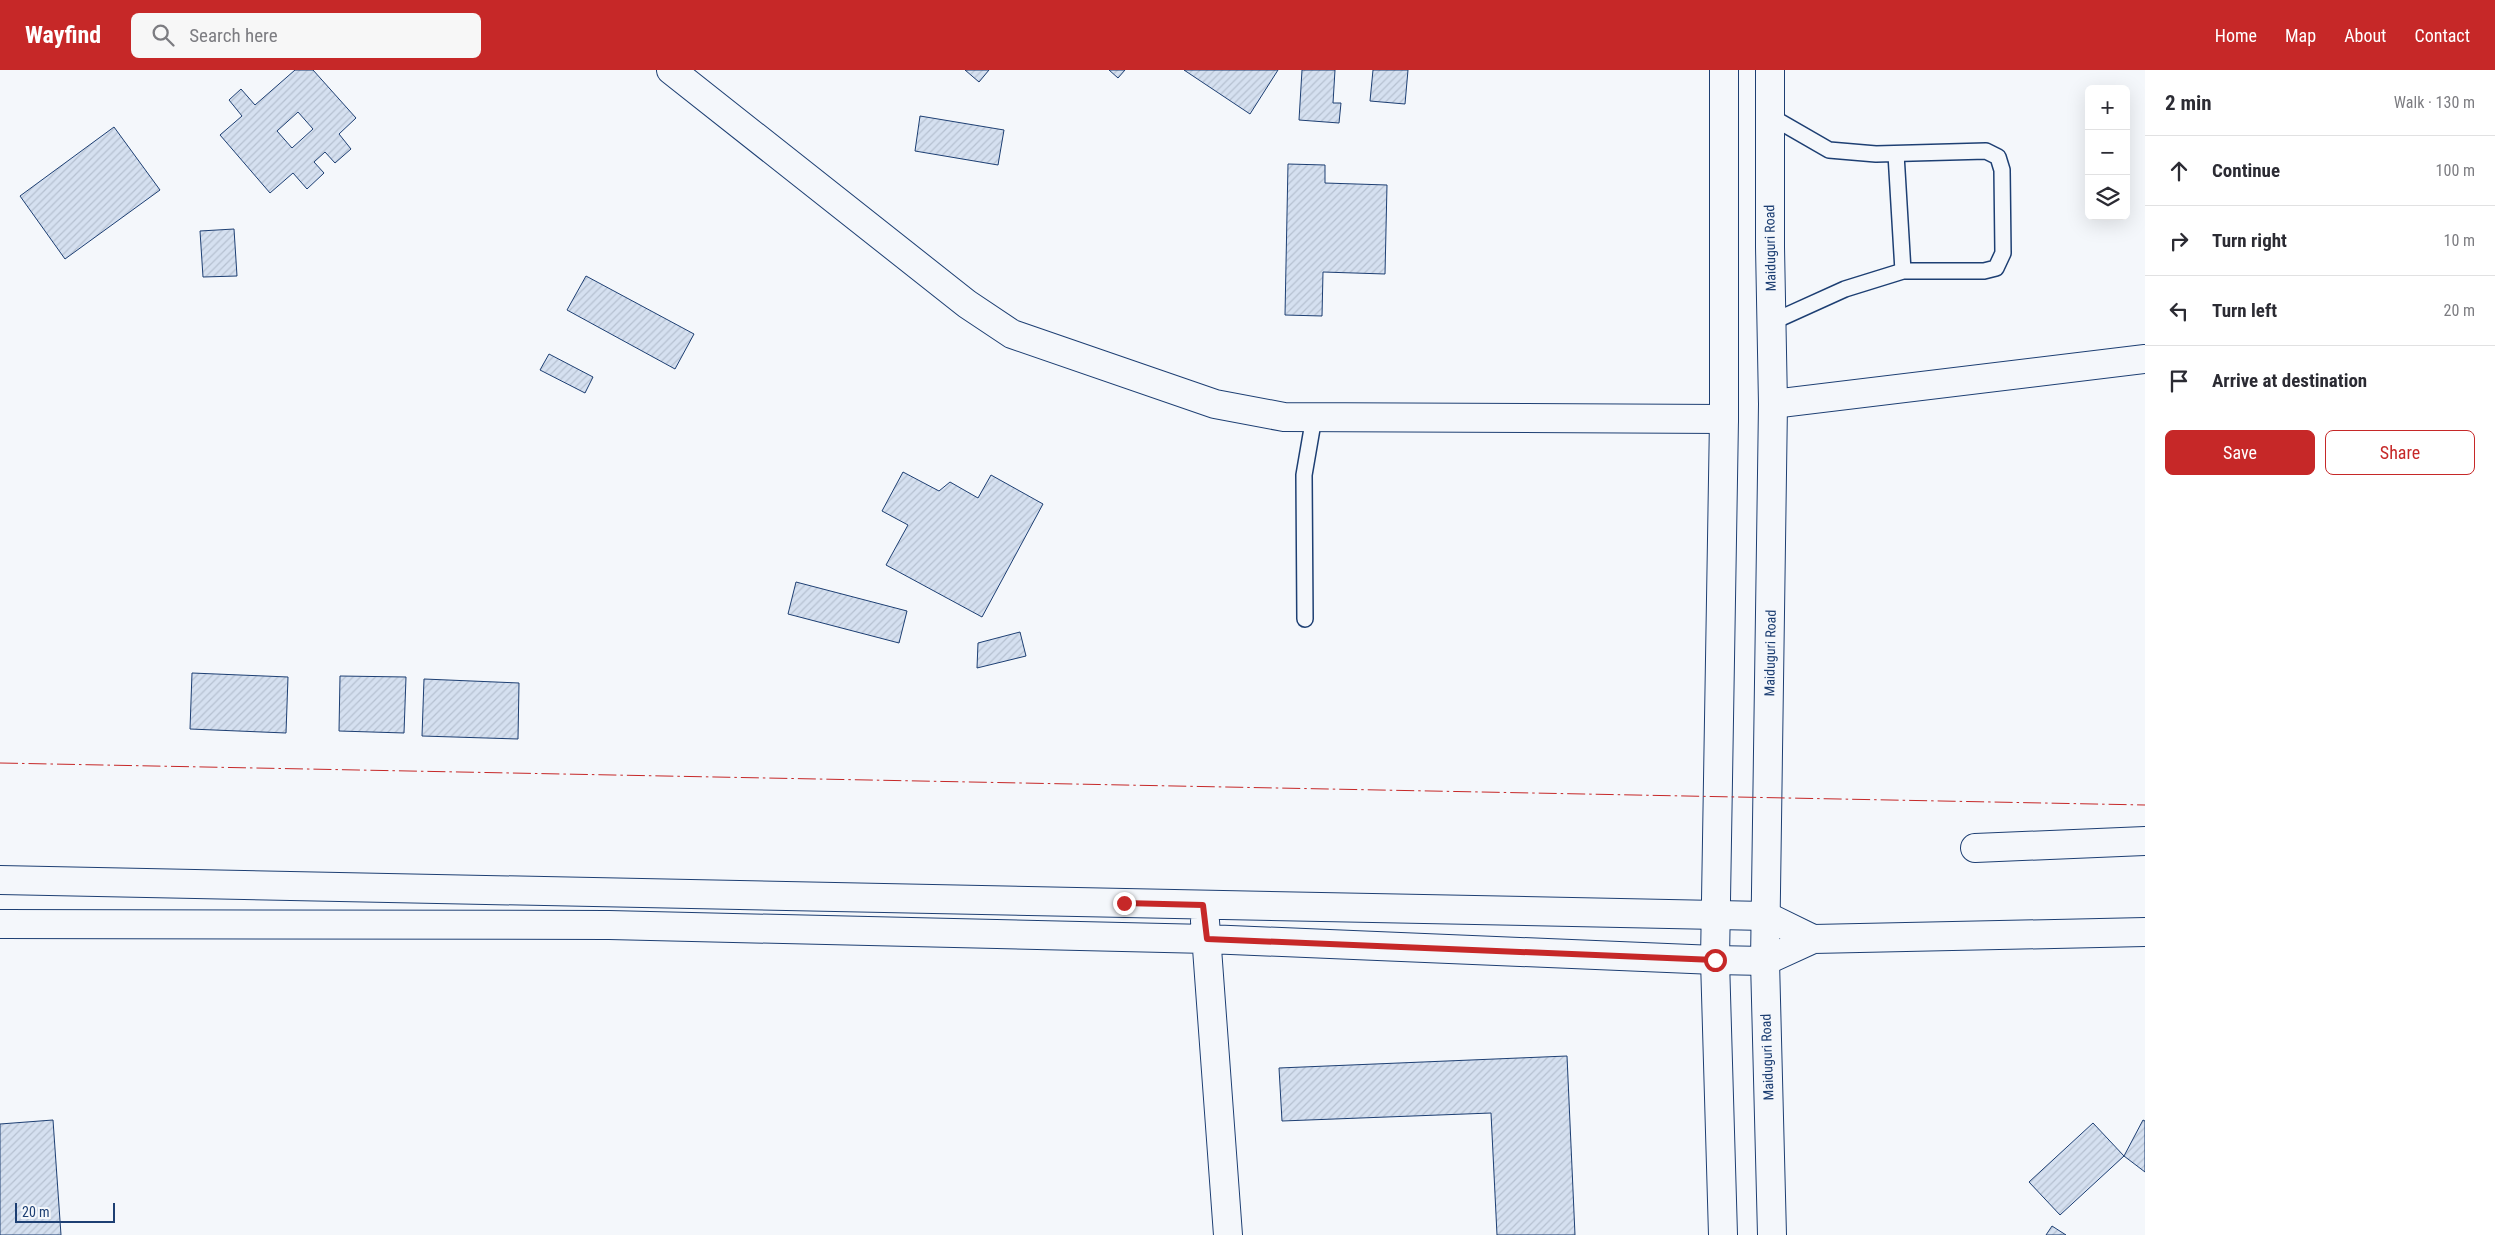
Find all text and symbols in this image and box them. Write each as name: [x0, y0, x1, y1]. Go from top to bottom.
search box: [131, 13, 481, 58]
text: Wayfind: [25, 21, 101, 49]
icon: search: [149, 21, 177, 49]
text: Search here: [189, 24, 278, 47]
text: Home: [2215, 25, 2257, 46]
text: Map: [2285, 25, 2316, 46]
text: About: [2344, 25, 2386, 46]
text: Contact: [2414, 25, 2470, 46]
map controls: [2085, 85, 2130, 220]
button: +: [2085, 85, 2130, 130]
text: 2 min: [2165, 91, 2212, 115]
text: Walk · 130 m: [2394, 93, 2475, 112]
button: −: [2085, 130, 2130, 175]
icon: ahead: [2165, 157, 2193, 185]
text: Continue: [2212, 159, 2280, 182]
text: 100 m: [2436, 161, 2475, 180]
button: layers: [2085, 175, 2130, 220]
street label: Maiduguri Road: [1761, 205, 1779, 291]
icon: right: [2165, 227, 2193, 255]
text: Turn right: [2212, 229, 2287, 252]
text: 10 m: [2443, 231, 2475, 250]
icon: left: [2165, 297, 2193, 325]
text: Turn left: [2212, 299, 2277, 322]
text: 20 m: [2443, 301, 2475, 320]
icon: arrive: [2165, 367, 2193, 395]
text: Arrive at destination: [2212, 369, 2367, 392]
button: Save: [2165, 430, 2315, 475]
button: Share: [2325, 430, 2475, 475]
street label: Maiduguri Road: [1761, 610, 1779, 696]
route end: [1113, 892, 1136, 915]
route start: [1704, 949, 1727, 972]
street label: Maiduguri Road: [1757, 1013, 1777, 1101]
scale bar: [15, 1200, 115, 1223]
text: 20 m: [22, 1204, 50, 1220]

